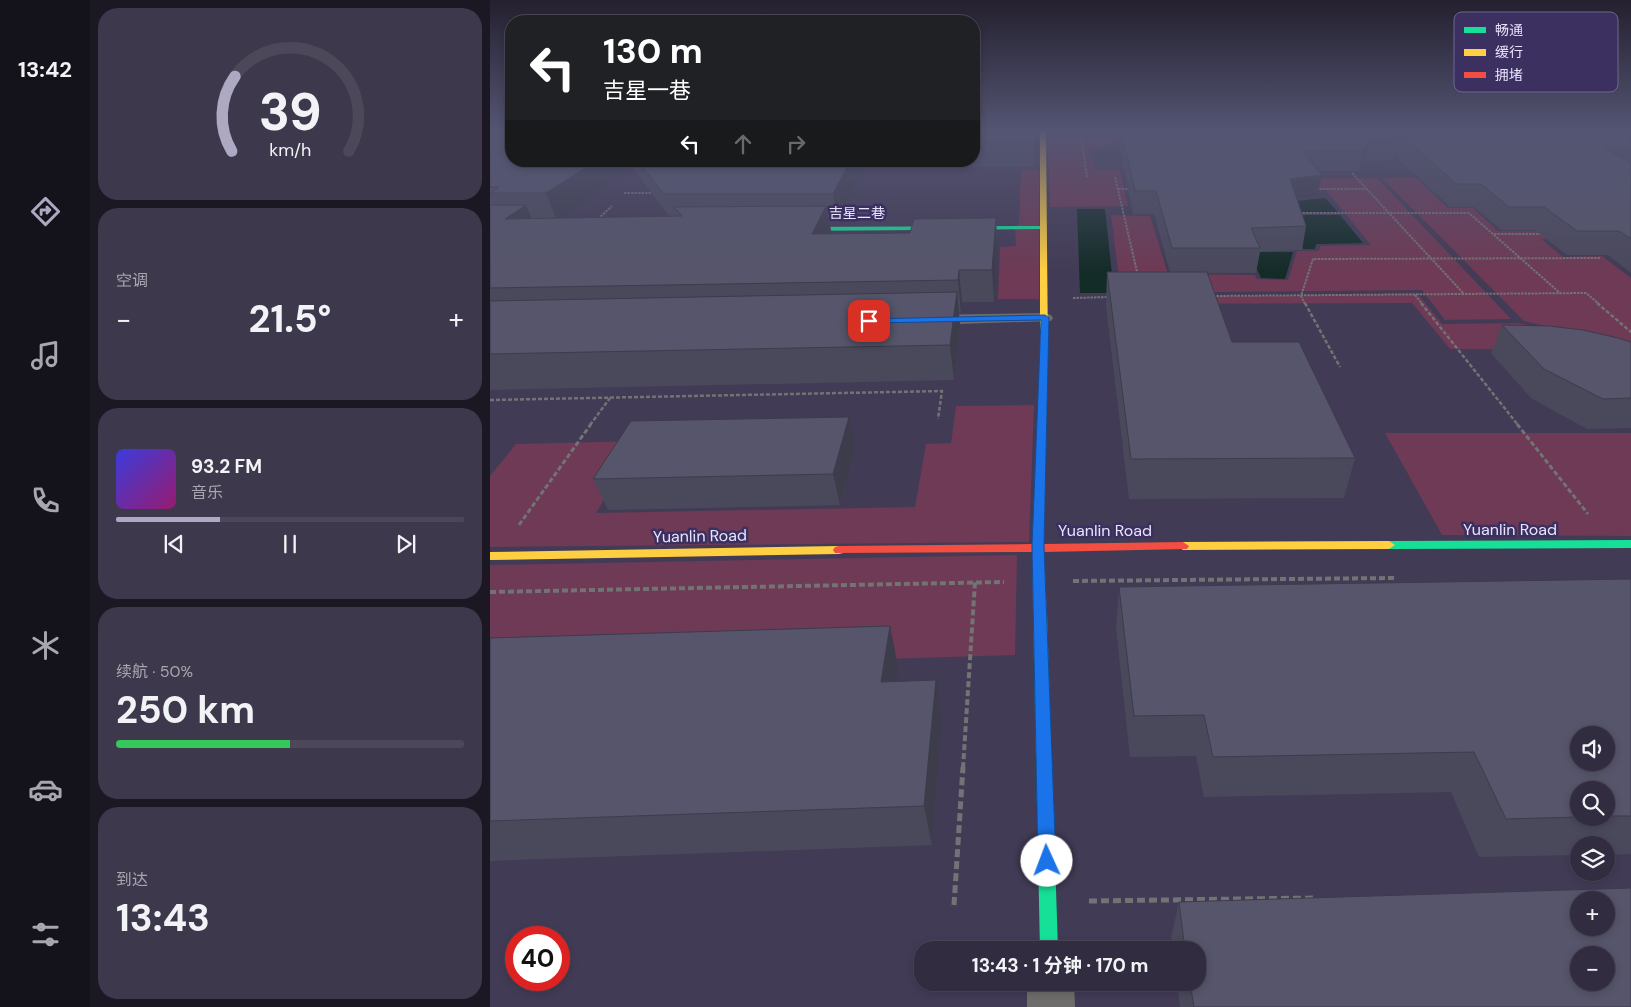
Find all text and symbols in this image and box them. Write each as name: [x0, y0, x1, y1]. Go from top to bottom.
legend: [1454, 12, 1618, 92]
text: 畅通: [1495, 21, 1523, 39]
text: 130 m: [603, 28, 703, 74]
icon: left: [520, 35, 585, 100]
text: 缓行: [1495, 43, 1523, 61]
text: 13:42: [18, 55, 72, 84]
text: 拥堵: [1495, 66, 1523, 84]
text: 吉星一巷: [603, 76, 691, 105]
text: 39: [258, 78, 322, 146]
icon: left: [676, 130, 704, 158]
icon: ahead: [729, 130, 757, 158]
icon: right: [782, 130, 810, 158]
text: km/h: [269, 138, 311, 162]
icon: directions: [28, 194, 63, 229]
street label: 吉星二巷: [829, 204, 885, 222]
text: 空调: [116, 270, 148, 291]
text: 21.5°: [249, 294, 331, 344]
pin: [848, 300, 890, 342]
text: −: [116, 301, 131, 338]
text: +: [449, 301, 464, 338]
icon: arrive: [855, 307, 883, 335]
icon: music: [28, 338, 63, 373]
text: 93.2 FM: [191, 454, 262, 479]
text: 音乐: [191, 482, 223, 503]
icon: phone: [28, 483, 63, 518]
street label: Yuanlin Road: [1463, 519, 1557, 540]
street label: Yuanlin Road: [1058, 520, 1152, 541]
street label: Yuanlin Road: [653, 525, 747, 547]
icon: previous: [160, 530, 188, 558]
icon: pause: [276, 530, 304, 558]
icon: next: [392, 530, 420, 558]
icon: climate: [28, 628, 63, 663]
text: 续航 · 50%: [116, 661, 193, 682]
text: 250 km: [116, 685, 255, 735]
map controls: [1570, 726, 1615, 991]
button: sound: [1570, 726, 1615, 771]
icon: car: [28, 772, 63, 807]
button: search: [1570, 781, 1615, 826]
position arrow: [1020, 834, 1072, 886]
button: layers: [1570, 836, 1615, 881]
text: 到达: [116, 869, 148, 890]
button: +: [1570, 891, 1615, 936]
text: 13:43: [116, 893, 210, 943]
icon: filters: [28, 917, 63, 952]
speed limit sign: 40: [505, 926, 570, 991]
button: −: [1570, 946, 1615, 991]
text: 13:43 · 1 分钟 · 170 m: [972, 953, 1148, 978]

